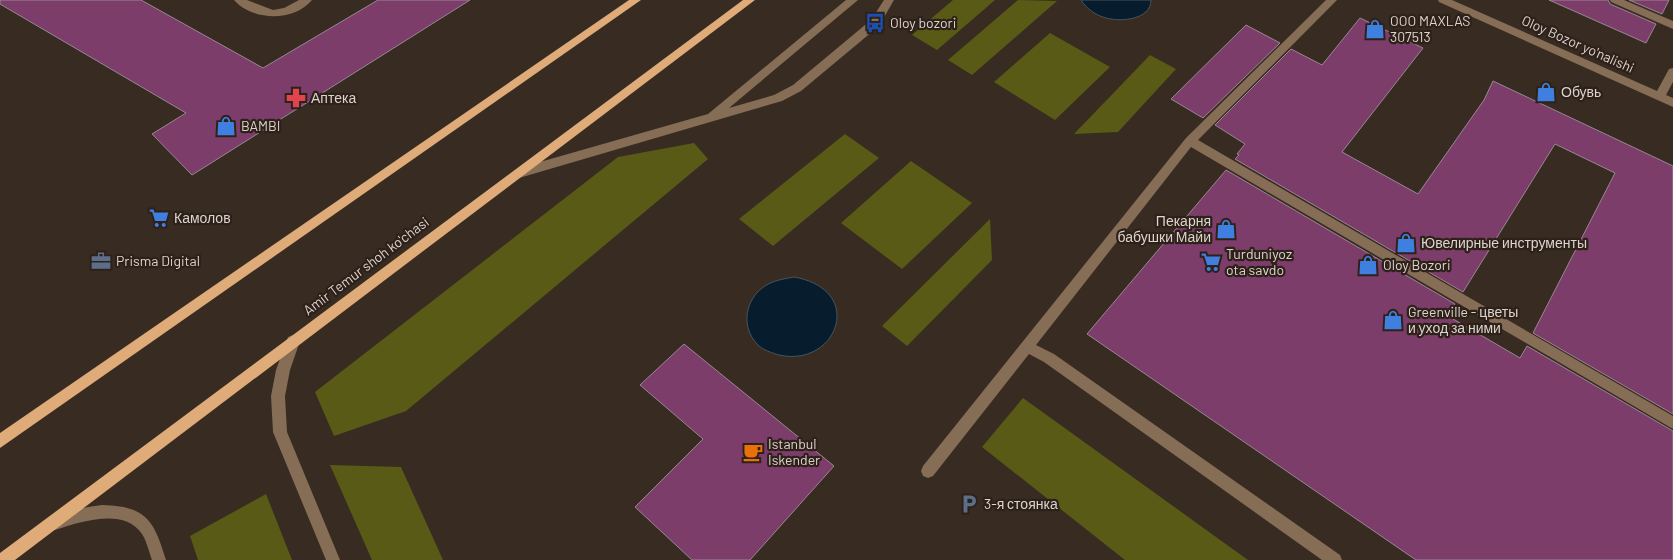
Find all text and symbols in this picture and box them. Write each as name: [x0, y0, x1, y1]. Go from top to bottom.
street label: Oloy Bozor yo'nalishi: [1519, 11, 1637, 76]
bus stop icon: Oloy bozori: [864, 12, 886, 34]
place label: OOO MAXLAS 307513: [1390, 12, 1470, 45]
place label: Oloy bozori: [890, 14, 956, 31]
shop icon: OOO MAXLAS 307513: [1364, 18, 1386, 40]
shop icon: Обувь: [1535, 81, 1557, 103]
place label: Обувь: [1561, 83, 1601, 100]
pharmacy icon: Аптека: [285, 87, 307, 109]
place label: Аптека: [311, 89, 356, 106]
shop icon: BAMBI: [215, 115, 237, 137]
place label: BAMBI: [241, 117, 280, 134]
supermarket icon: Камолов: [148, 207, 170, 229]
place label: Камолов: [174, 209, 231, 226]
place label: Пекарня бабушки Майи: [1118, 212, 1211, 245]
street label: Amir Temur shoh ko'chasi: [300, 213, 432, 318]
shop icon: Пекарня бабушки Майи: [1215, 218, 1237, 240]
shop icon: Ювелирные инструменты: [1395, 232, 1417, 254]
place label: Ювелирные инструменты: [1421, 234, 1587, 251]
place label: Turduniyoz ota savdo: [1226, 245, 1292, 278]
office icon: Prisma Digital: [90, 250, 112, 272]
supermarket icon: Turduniyoz ota savdo: [1200, 251, 1222, 273]
place label: Prisma Digital: [116, 252, 200, 269]
shop icon: Oloy Bozori: [1357, 254, 1379, 276]
place label: Oloy Bozori: [1383, 256, 1450, 273]
place label: Greenville - цветы и уход за ними: [1408, 303, 1518, 336]
shop icon: Greenville - цветы и уход за ними: [1382, 309, 1404, 331]
place label: Istanbul Iskender: [768, 435, 820, 468]
cafe icon: Istanbul Iskender: [742, 441, 764, 463]
parking icon: 3-я стоянка: [958, 493, 980, 515]
place label: 3-я стоянка: [984, 495, 1058, 512]

